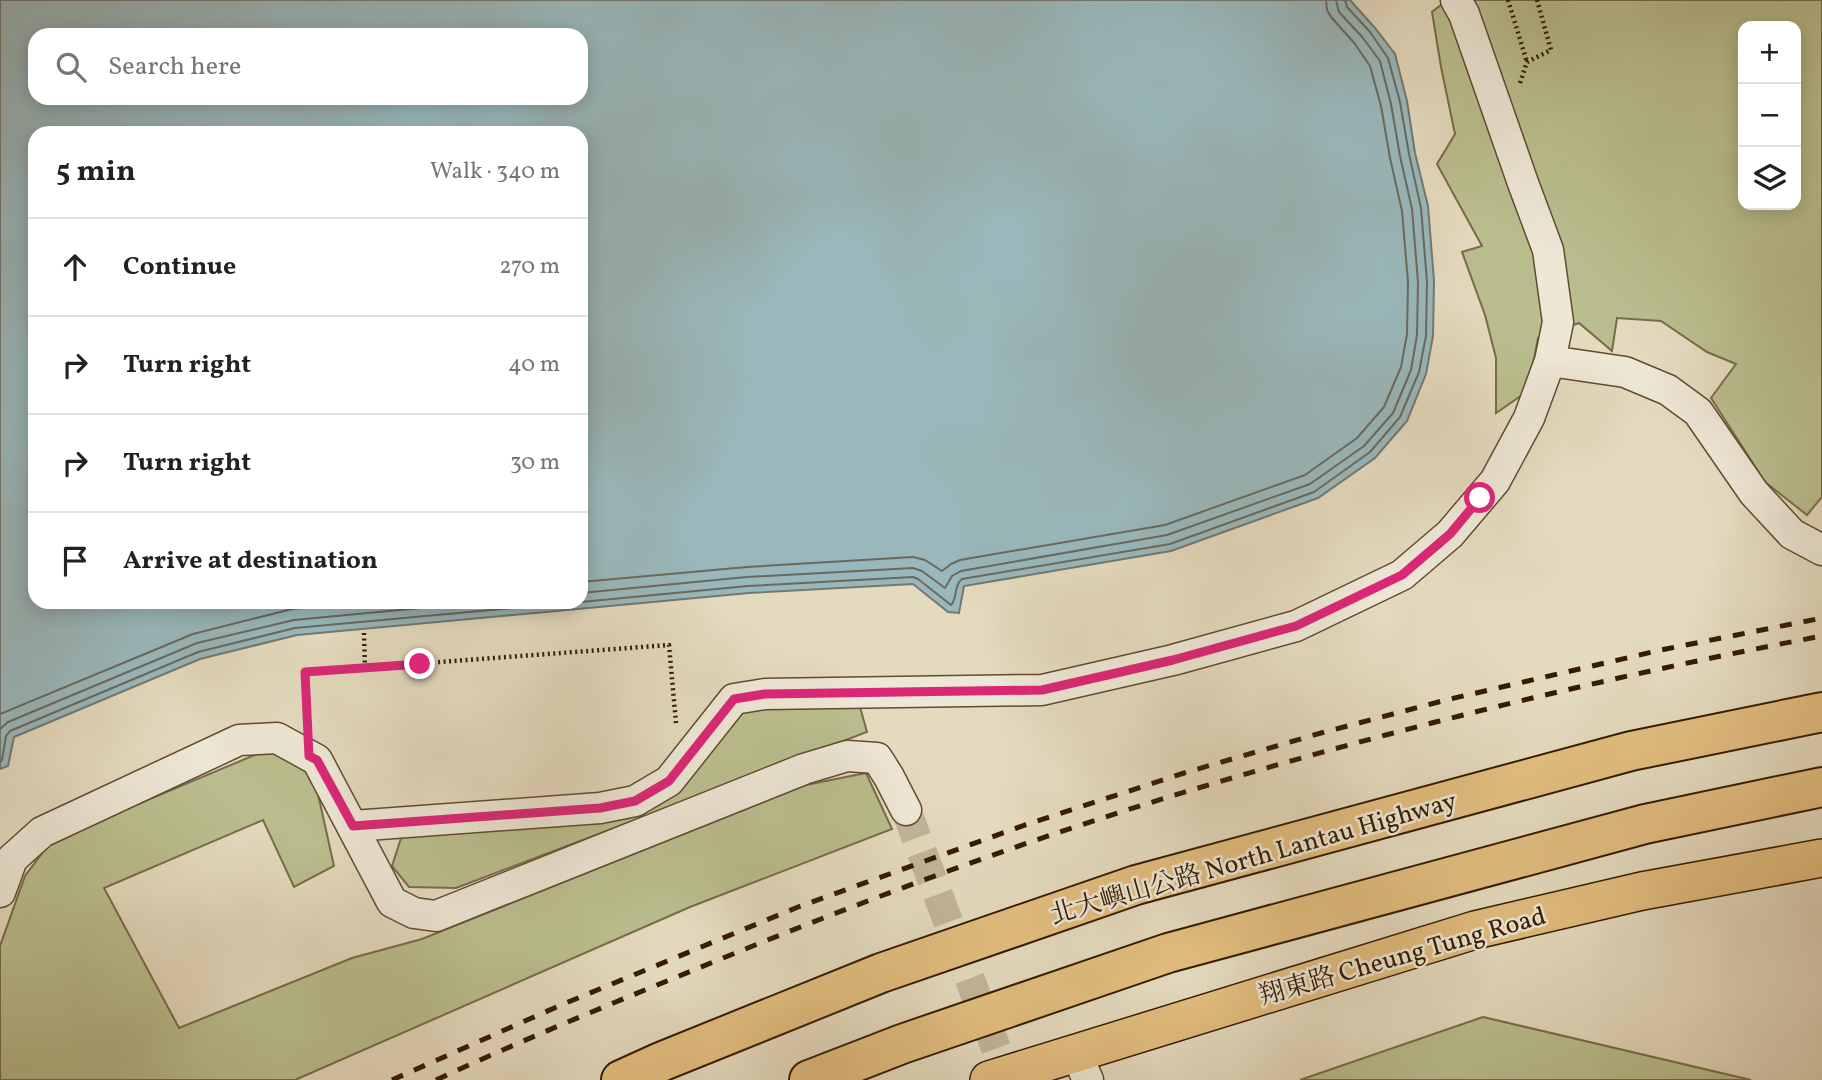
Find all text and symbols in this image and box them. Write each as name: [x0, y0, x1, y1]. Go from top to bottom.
map controls: [1738, 21, 1801, 210]
button: +: [1738, 21, 1801, 84]
search box: [28, 28, 588, 105]
icon: search: [52, 48, 90, 86]
text: Search here: [108, 49, 241, 85]
button: −: [1738, 84, 1801, 147]
button: layers: [1738, 147, 1801, 210]
text: 5 min: [56, 151, 136, 193]
text: Walk · 340 m: [430, 156, 560, 188]
icon: ahead: [56, 248, 94, 286]
text: Continue: [123, 249, 236, 285]
text: 270 m: [499, 251, 560, 283]
icon: right: [56, 346, 94, 384]
text: Turn right: [123, 347, 251, 383]
text: 40 m: [508, 349, 560, 381]
icon: right: [56, 444, 94, 482]
text: Turn right: [123, 445, 251, 481]
text: 30 m: [510, 447, 560, 479]
route start: [1464, 482, 1495, 513]
icon: arrive: [56, 542, 94, 580]
text: Arrive at destination: [123, 543, 378, 579]
route end: [404, 648, 435, 679]
street label: 北大嶼山公路 North Lantau Highway: [1046, 784, 1461, 934]
street label: 翔東路 Cheung Tung Road: [1255, 899, 1550, 1015]

